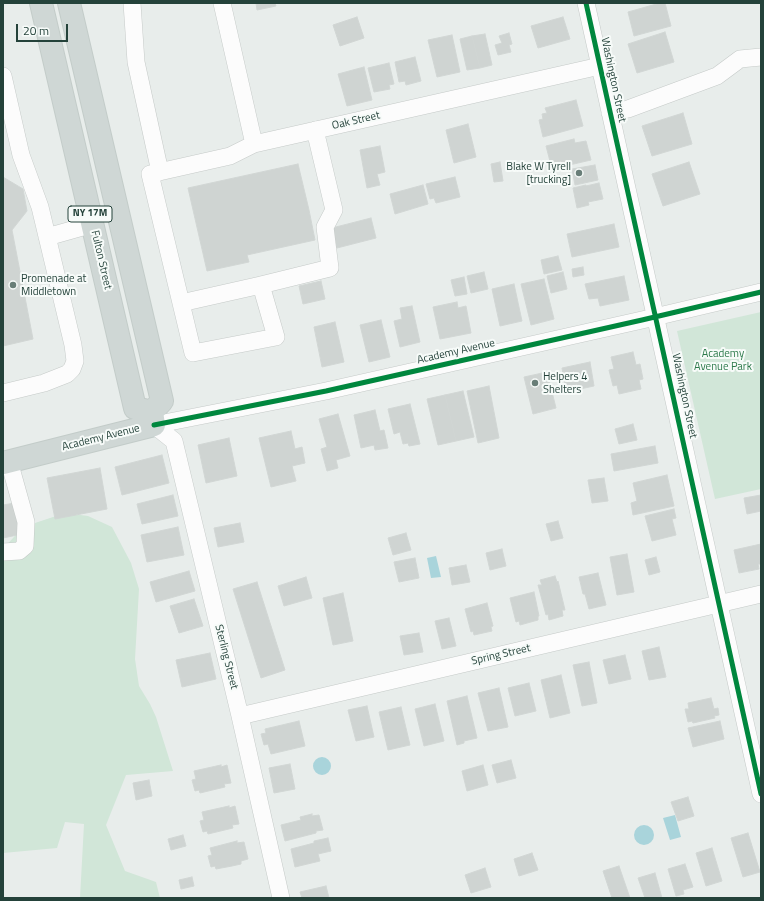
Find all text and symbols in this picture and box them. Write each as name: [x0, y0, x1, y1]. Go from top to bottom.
scale bar: [18, 16, 70, 42]
text: 20 m: [23, 21, 49, 40]
street label: Washington Street: [598, 36, 628, 124]
street label: Oak Street: [331, 109, 381, 133]
place label: Blake W Tyrell [trucking]: [506, 160, 571, 186]
marker: Blake W Tyrell [trucking]: [574, 168, 584, 178]
road number: NY 17M: [68, 206, 112, 222]
street label: Fulton Street: [88, 229, 114, 291]
place label: Promenade at Middletown: [21, 272, 86, 298]
marker: Promenade at Middletown: [8, 280, 18, 290]
street label: Academy Avenue: [416, 337, 496, 367]
park label: Academy Avenue Park: [694, 347, 752, 373]
street label: Washington Street: [669, 352, 699, 440]
place label: Helpers 4 Shelters: [543, 370, 587, 396]
marker: Helpers 4 Shelters: [530, 378, 540, 388]
street label: Academy Avenue: [61, 422, 141, 454]
street label: Sterling Street: [212, 623, 240, 691]
street label: Spring Street: [470, 642, 532, 668]

